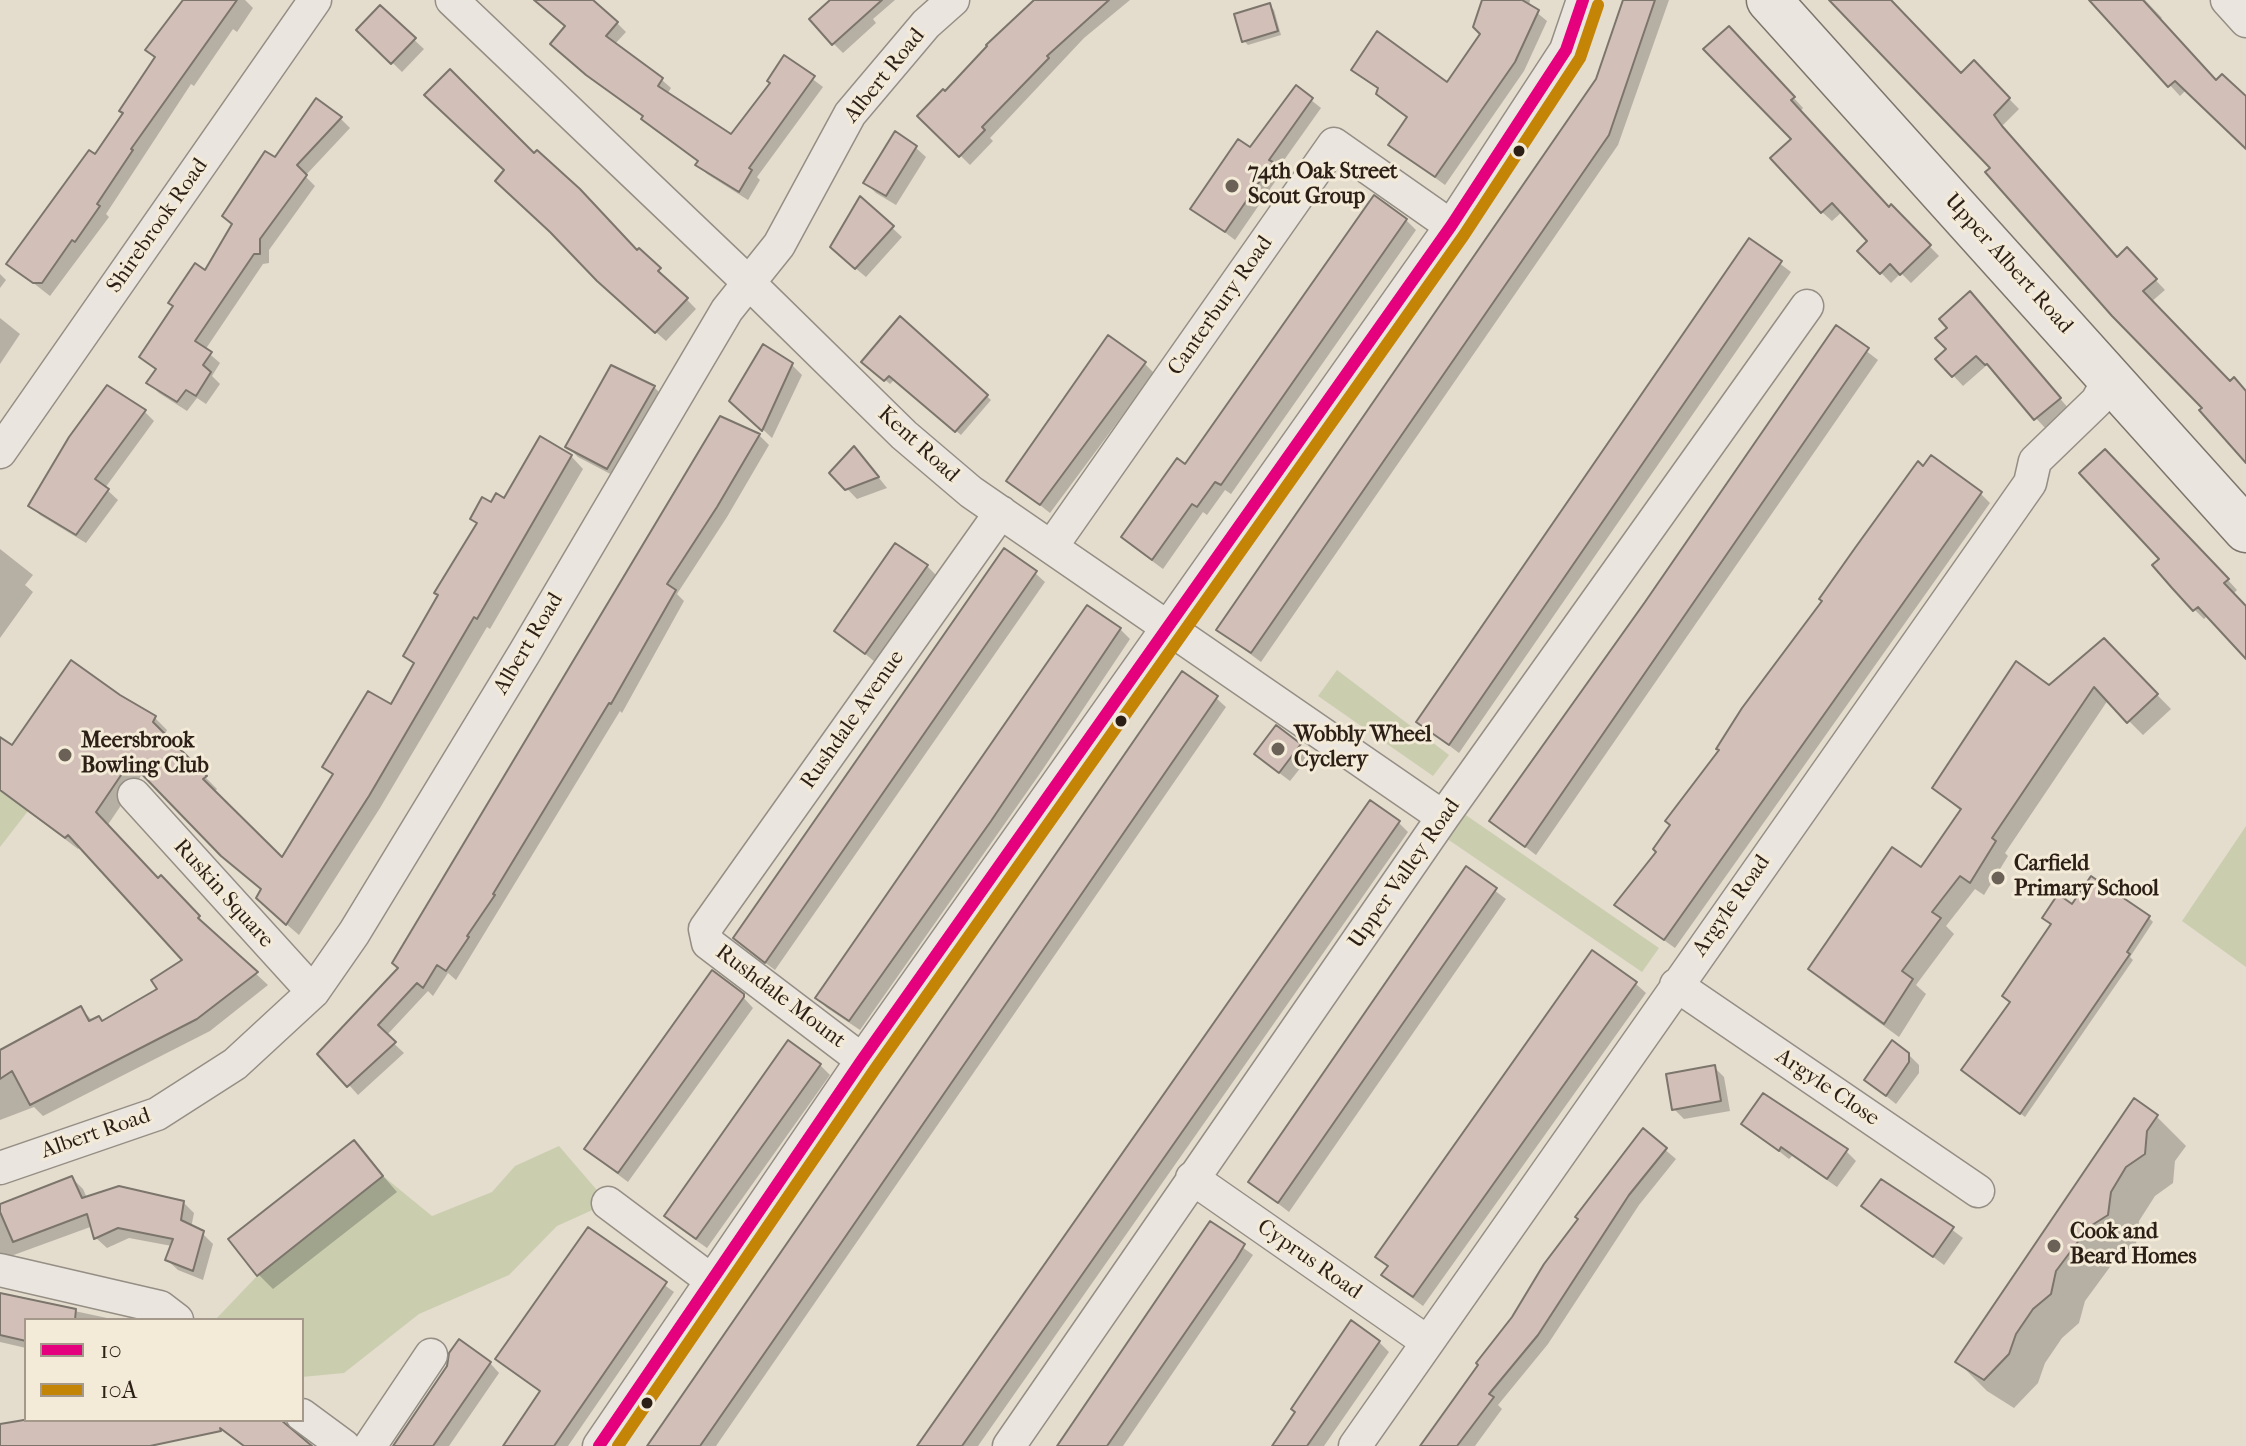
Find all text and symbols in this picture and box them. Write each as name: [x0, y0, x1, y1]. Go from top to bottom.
street label: Albert Road: [839, 24, 931, 128]
unlabelled marker: [1511, 143, 1527, 159]
street label: Shirebrook Road: [102, 154, 214, 298]
place label: 74th Oak Street Scout Group: [1248, 160, 1398, 212]
marker: 74th Oak Street Scout Group: [1223, 177, 1241, 195]
street label: Upper Albert Road: [1938, 188, 2078, 340]
street label: Canterbury Road: [1163, 231, 1279, 381]
street label: Kent Road: [872, 402, 964, 488]
street label: Albert Road: [488, 589, 570, 699]
street label: Rushdale Avenue: [795, 646, 911, 794]
unlabelled marker: [1113, 713, 1129, 729]
place label: Wobbly Wheel Cyclery: [1294, 723, 1432, 774]
place label: Meersbrook Bowling Club: [81, 729, 209, 780]
marker: Wobbly Wheel Cyclery: [1269, 740, 1287, 758]
marker: Meersbrook Bowling Club: [56, 746, 74, 764]
street label: Upper Valley Road: [1343, 794, 1467, 954]
street label: Ruskin Square: [167, 834, 279, 954]
street label: Argyle Road: [1687, 850, 1777, 962]
place label: Carfield Primary School: [2014, 852, 2159, 904]
marker: Carfield Primary School: [1989, 869, 2007, 887]
street label: Rushdale Mount: [710, 940, 850, 1054]
street label: Argyle Close: [1770, 1044, 1884, 1132]
street label: Albert Road: [38, 1103, 154, 1165]
street label: Cyprus Road: [1251, 1214, 1367, 1306]
place label: Cook and Beard Homes: [2070, 1220, 2197, 1272]
marker: Cook and Beard Homes: [2045, 1237, 2063, 1255]
legend: [24, 1318, 304, 1422]
text: 10: [100, 1336, 122, 1364]
text: 10A: [100, 1376, 137, 1404]
unlabelled marker: [639, 1395, 655, 1411]

